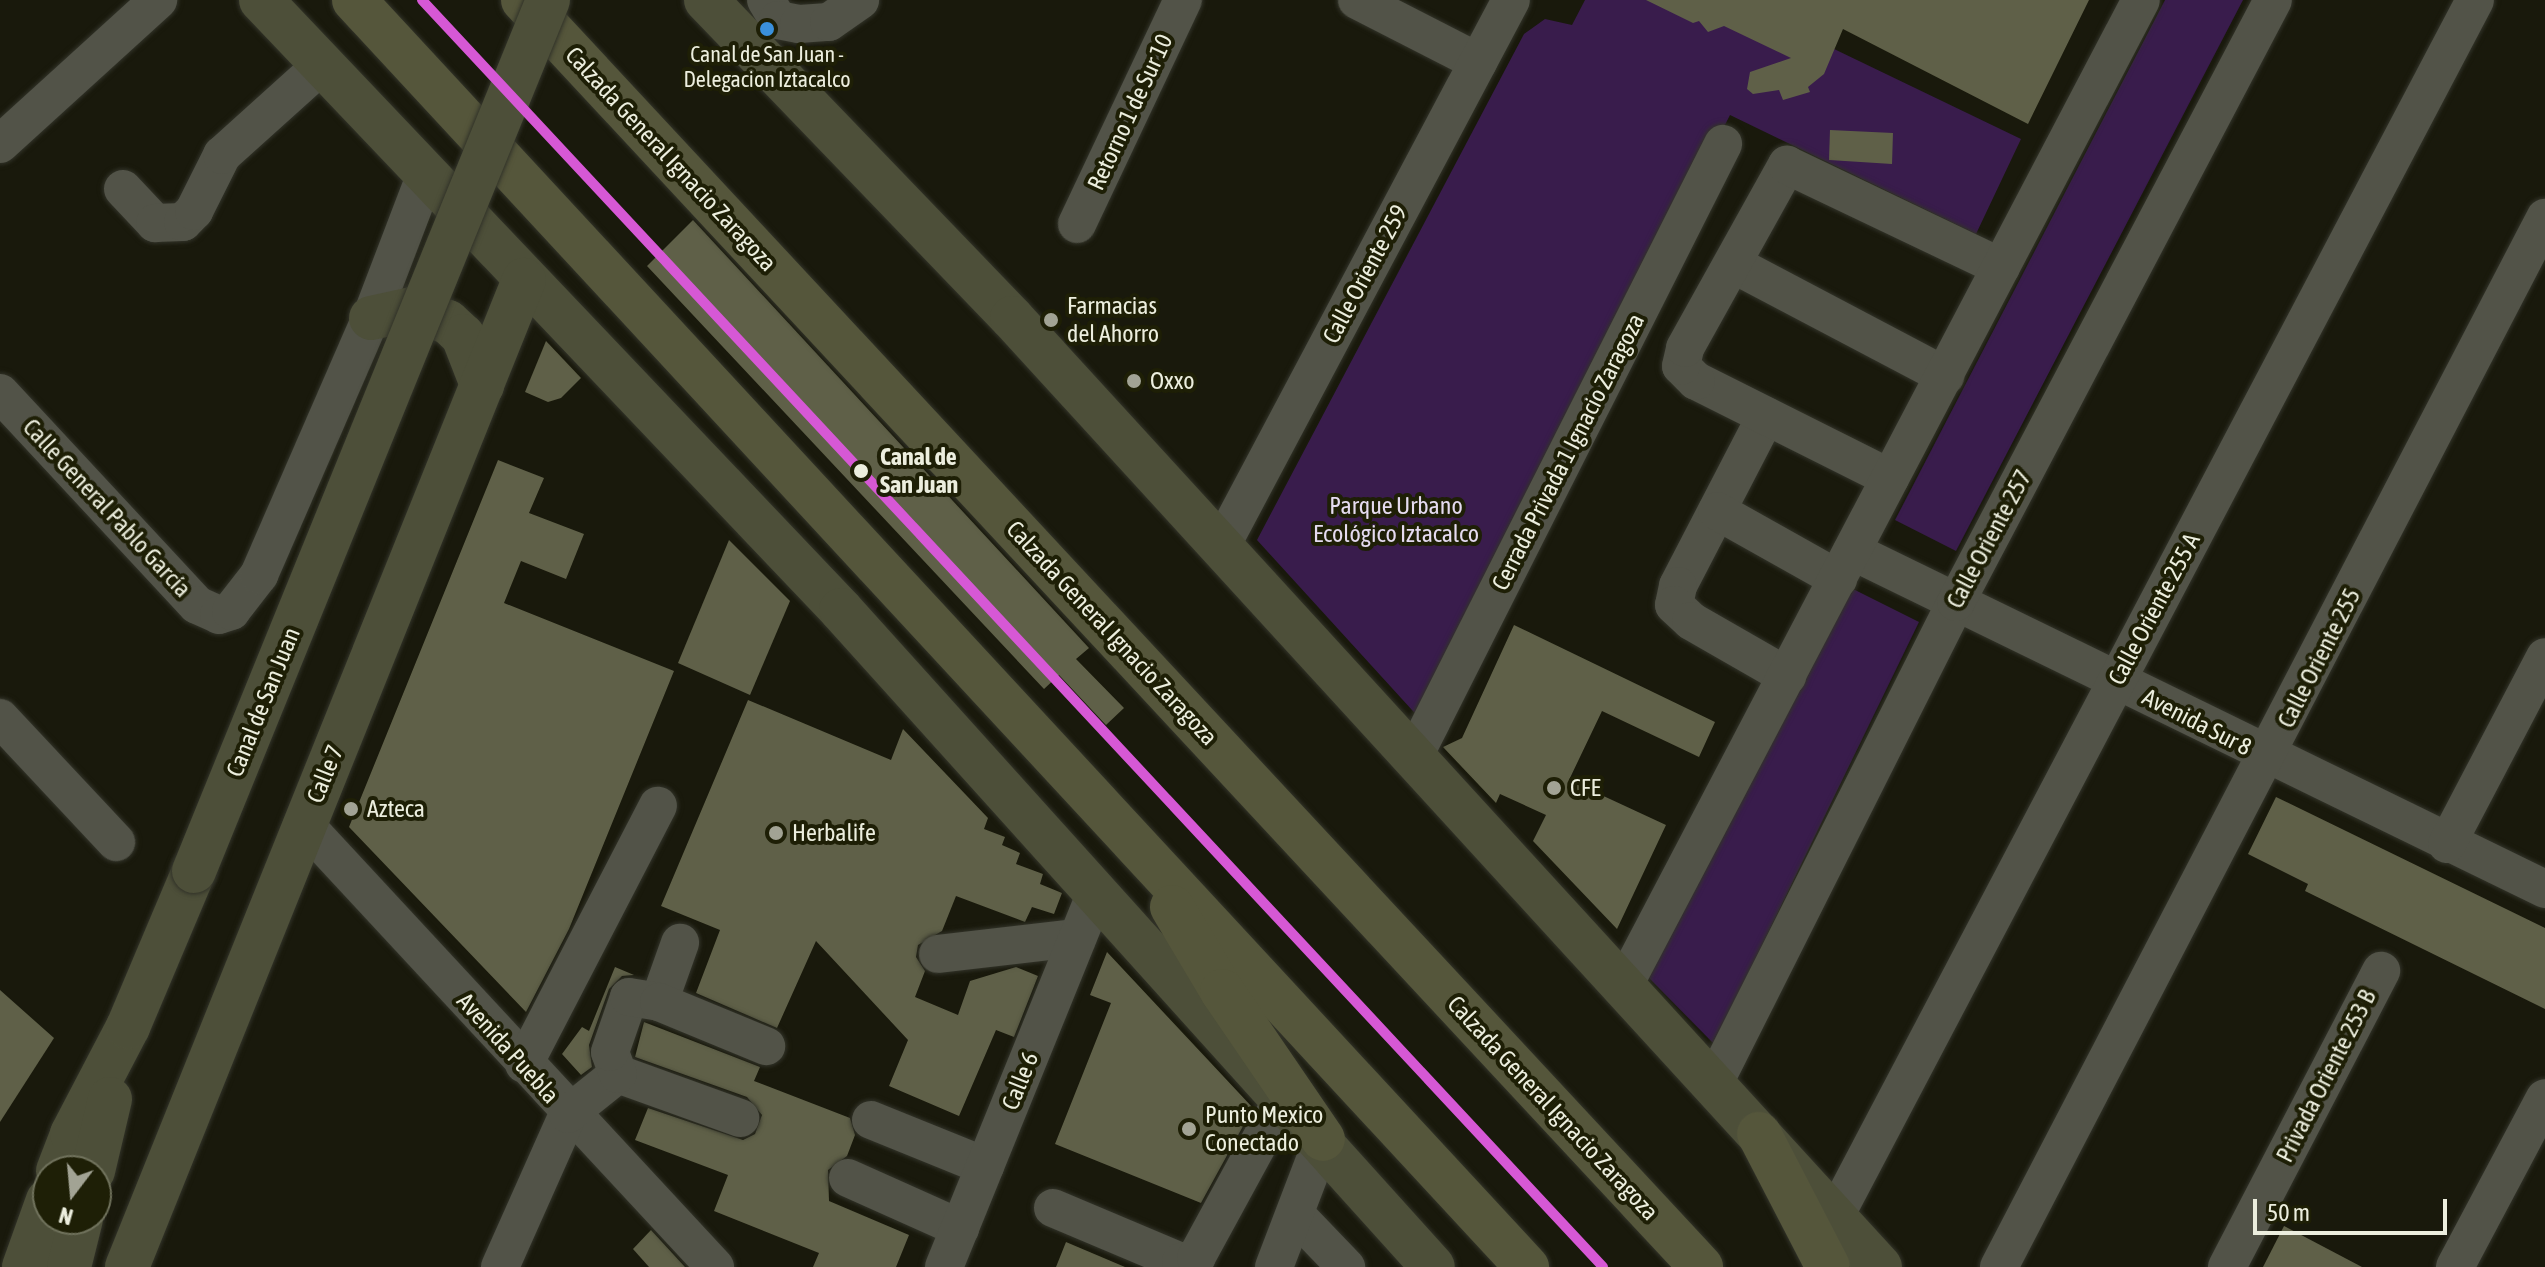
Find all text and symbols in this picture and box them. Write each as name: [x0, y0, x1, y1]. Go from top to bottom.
marker: Canal de San Juan - Delegacion Iztacalco: [759, 21, 775, 37]
street label: Retorno 1 de Sur 10: [1081, 29, 1179, 195]
street label: Calzada General Ignacio Zaragoza: [559, 41, 783, 277]
place label: Canal de San Juan - Delegacion Iztacalco: [684, 41, 850, 92]
street label: Calle Oriente 259: [1316, 200, 1414, 348]
place label: Farmacias del Ahorro: [1067, 292, 1159, 348]
street label: Cerrada Privada 1 Ignacio Zaragoza: [1486, 309, 1650, 595]
marker: Farmacias del Ahorro: [1042, 311, 1060, 329]
place label: Oxxo: [1150, 367, 1194, 395]
marker: Oxxo: [1125, 372, 1143, 390]
street label: Calle General Pablo García: [17, 413, 197, 603]
place label: Canal de San Juan: [880, 443, 958, 499]
marker: Canal de San Juan: [849, 459, 873, 483]
street label: Calle Oriente 257: [1940, 465, 2038, 613]
park label: Parque Urbano Ecológico Iztacalco: [1313, 492, 1479, 548]
street label: Calzada General Ignacio Zaragoza: [1000, 515, 1224, 751]
street label: Calle Oriente 255 A: [2102, 528, 2206, 690]
street label: Calle Oriente 255: [2272, 584, 2366, 732]
street label: Canal de San Juan: [220, 623, 306, 781]
street label: Avenida Sur 8: [2138, 682, 2256, 762]
street label: Calle 7: [300, 741, 350, 807]
place label: CFE: [1570, 774, 1601, 802]
marker: CFE: [1545, 779, 1563, 797]
place label: Azteca: [367, 795, 425, 823]
marker: Azteca: [342, 800, 360, 818]
place label: Herbalife: [792, 819, 876, 847]
marker: Herbalife: [767, 824, 785, 842]
street label: Privada Oriente 253 B: [2270, 985, 2382, 1167]
street label: Avenida Puebla: [451, 987, 565, 1109]
street label: Calzada General Ignacio Zaragoza: [1441, 990, 1665, 1226]
street label: Calle 6: [995, 1048, 1045, 1114]
place label: Punto Mexico Conectado: [1205, 1101, 1323, 1157]
marker: Punto Mexico Conectado: [1180, 1120, 1198, 1138]
north arrow: [32, 1155, 112, 1235]
scale bar: [2257, 1183, 2451, 1233]
text: 50 m: [2267, 1199, 2310, 1226]
text: N: [56, 1202, 76, 1230]

